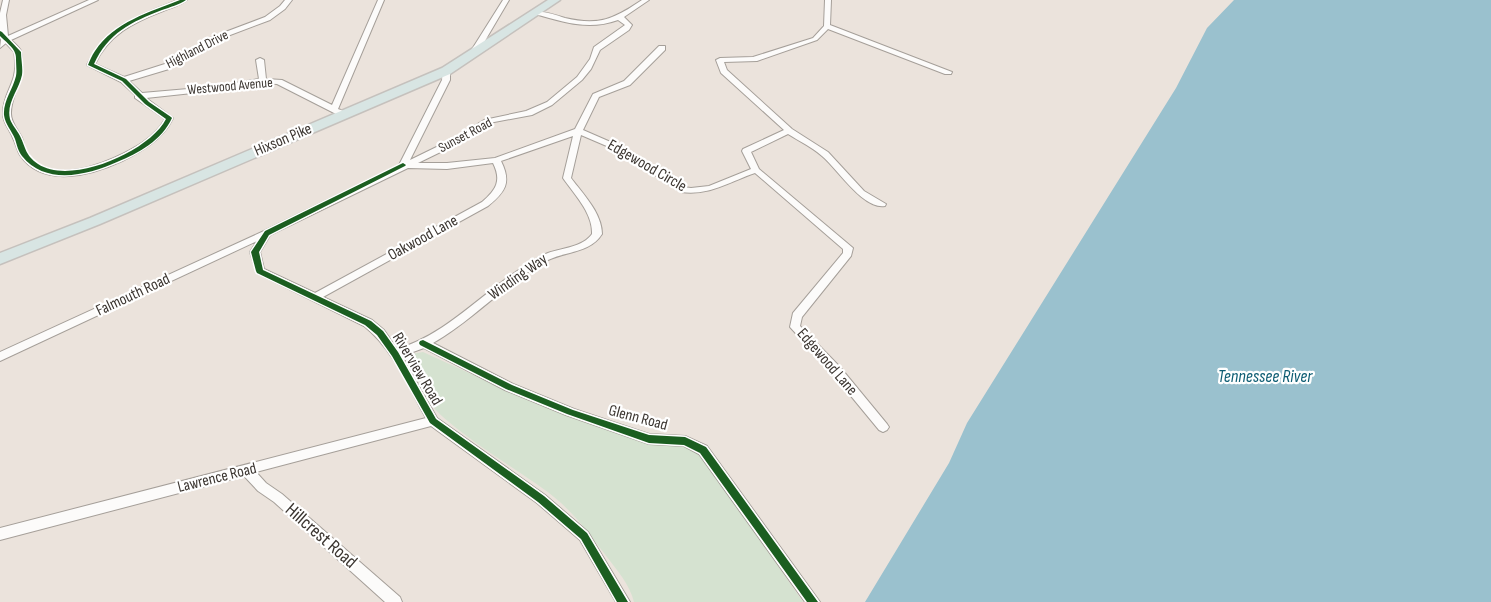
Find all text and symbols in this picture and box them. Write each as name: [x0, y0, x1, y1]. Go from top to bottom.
street label: Highland Drive: [163, 26, 231, 72]
street label: Westwood Avenue: [187, 74, 273, 98]
street label: Sunset Road: [435, 114, 495, 156]
street label: Hixson Pike: [251, 119, 315, 161]
street label: Edgewood Circle: [604, 136, 690, 196]
street label: Oakwood Lane: [385, 211, 461, 265]
street label: Winding Way: [485, 250, 551, 304]
street label: Falmouth Road: [93, 270, 173, 320]
street label: Edgewood Lane: [793, 325, 861, 399]
street label: Riverview Road: [388, 329, 446, 409]
water label: Tennessee River: [1218, 366, 1313, 387]
street label: Glenn Road: [606, 401, 670, 435]
street label: Lawrence Road: [176, 459, 258, 497]
street label: Hillcrest Road: [280, 499, 362, 573]

